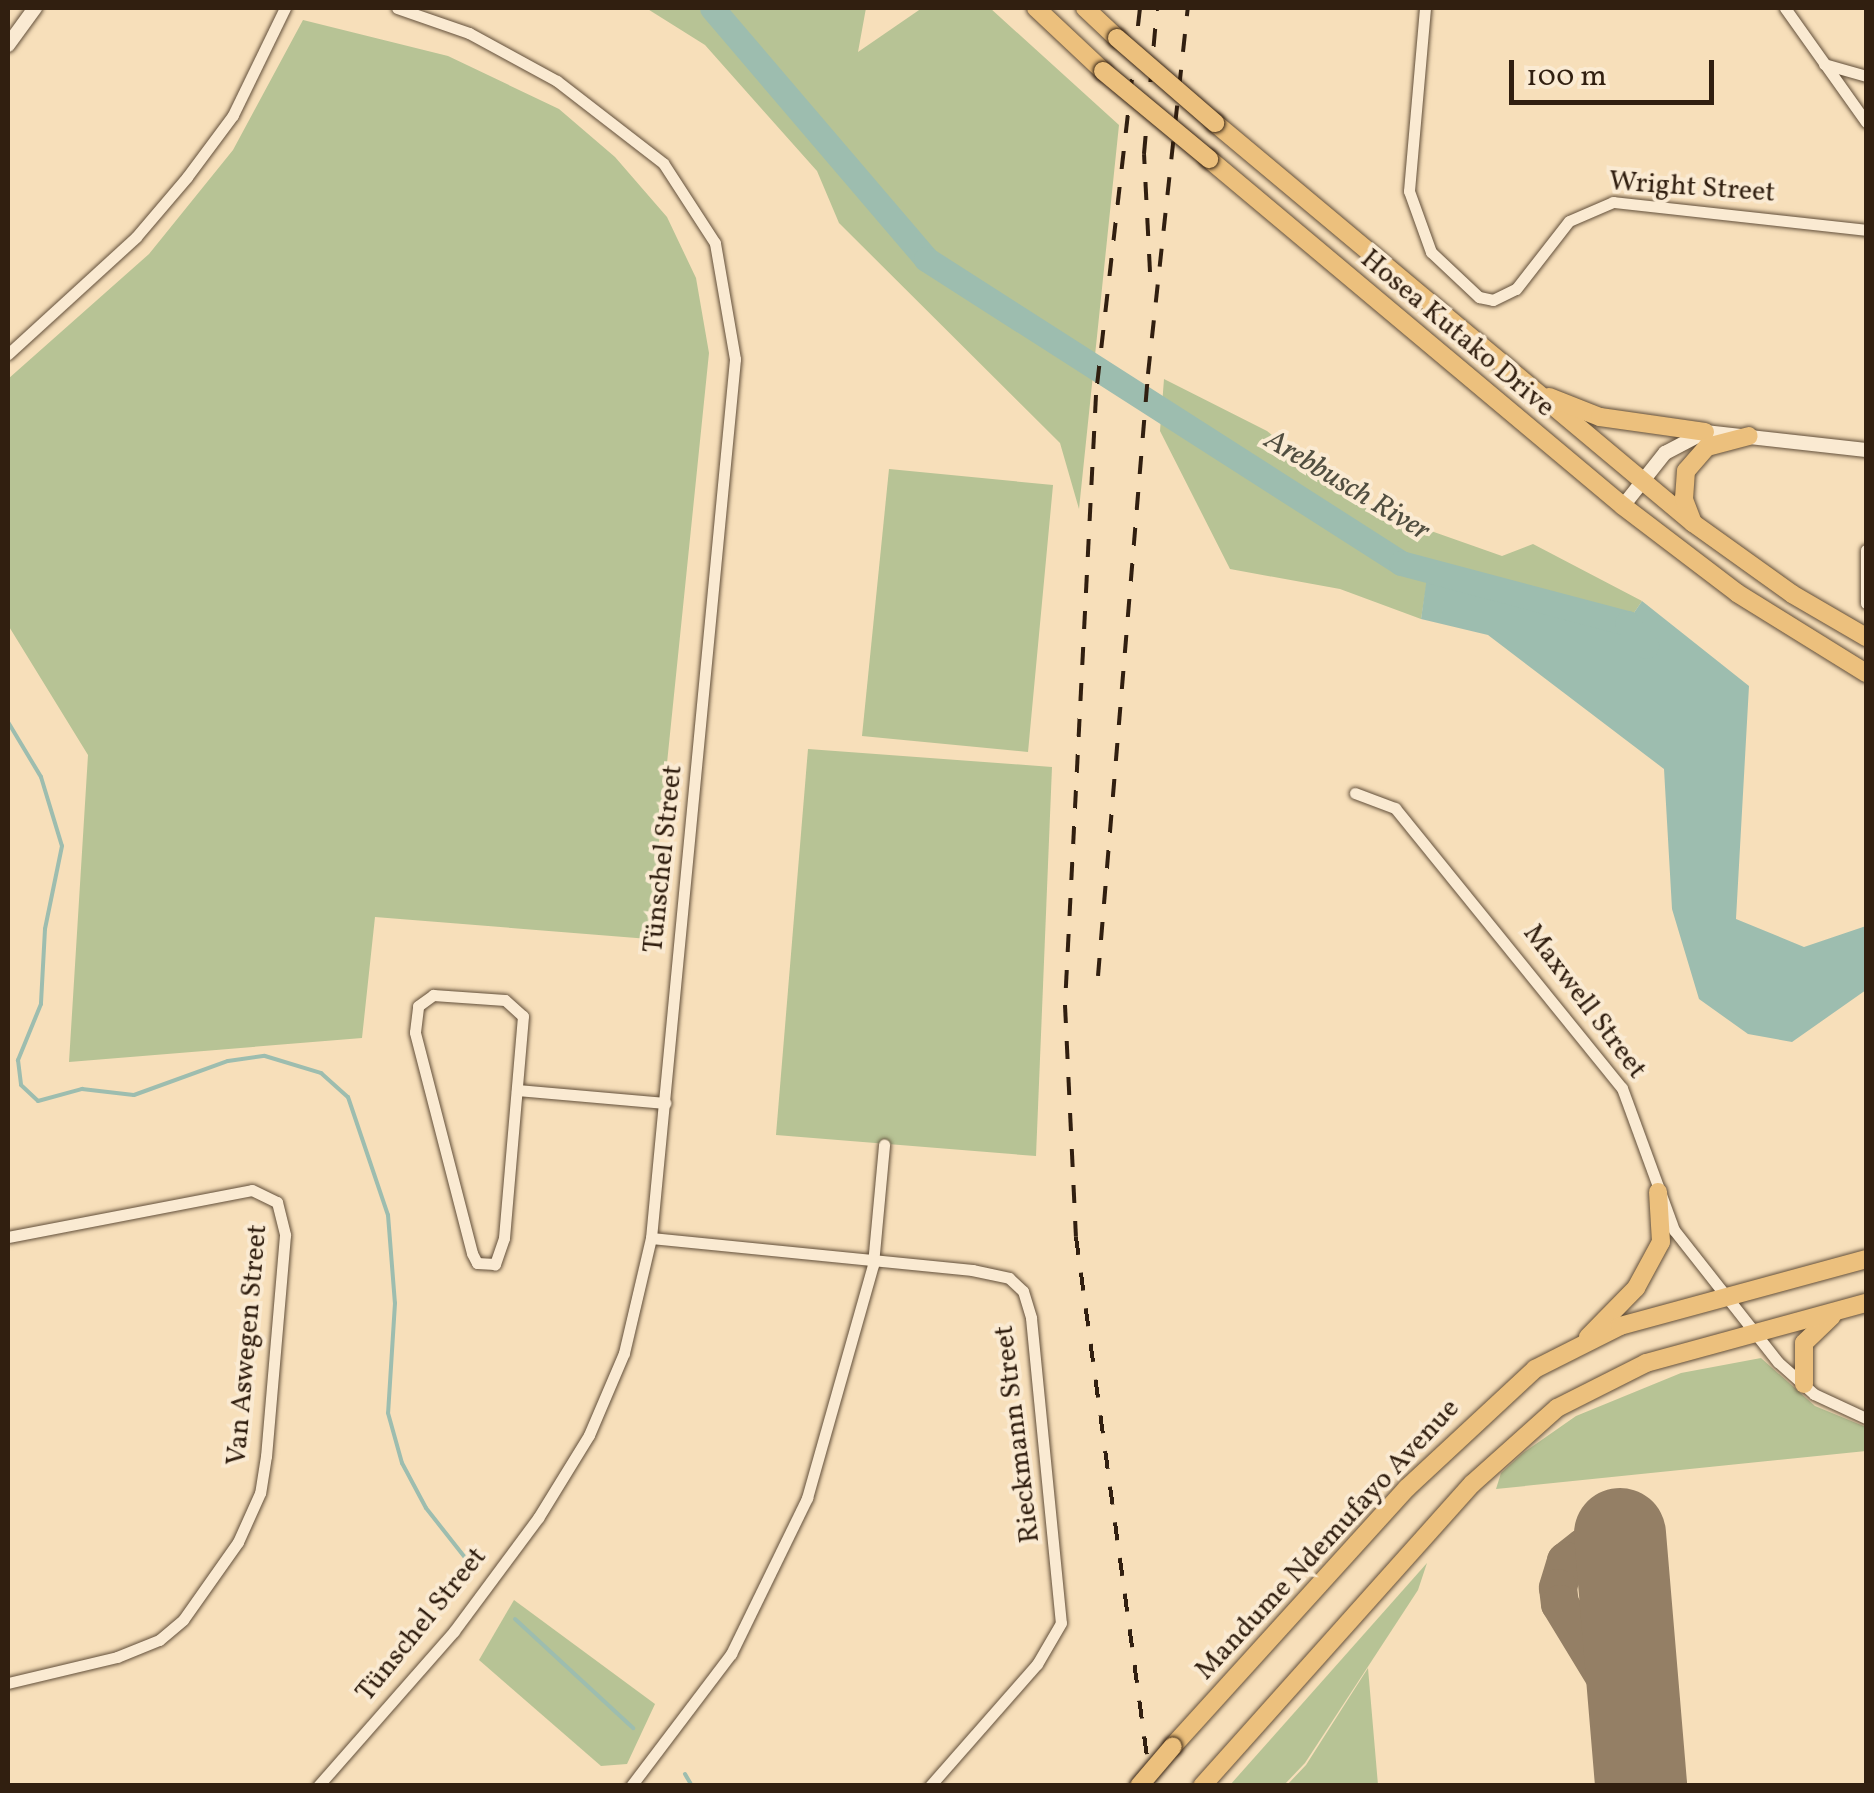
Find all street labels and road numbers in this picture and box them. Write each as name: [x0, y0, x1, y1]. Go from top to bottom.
street label: Wright Street: [1608, 165, 1776, 211]
street label: Hosea Kutako Drive: [1353, 243, 1561, 425]
street label: Tünschel Street: [637, 763, 691, 955]
street label: Maxwell Street: [1515, 918, 1653, 1086]
street label: Van Aswegen Street: [221, 1223, 275, 1467]
street label: Rieckmann Street: [988, 1323, 1048, 1545]
street label: Mandume Ndemufayo Avenue: [1189, 1393, 1467, 1687]
street label: Tünschel Street: [350, 1541, 494, 1709]

